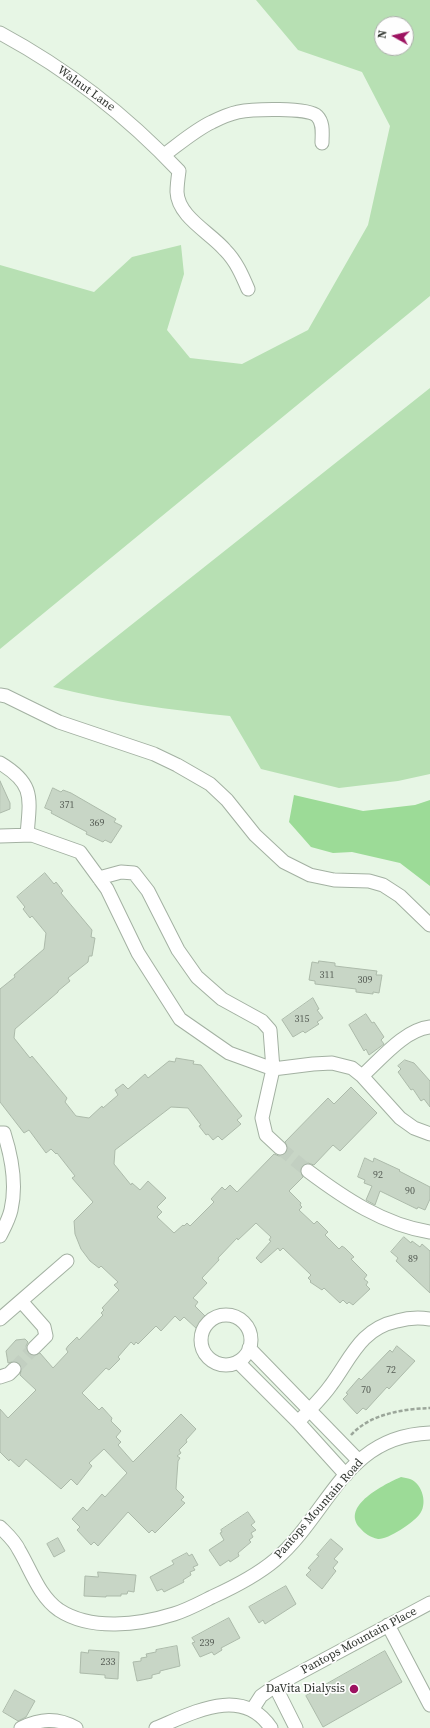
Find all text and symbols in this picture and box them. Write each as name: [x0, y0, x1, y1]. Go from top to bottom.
north arrow: [374, 16, 414, 56]
text: N: [375, 29, 391, 39]
street label: Walnut Lane: [54, 63, 118, 115]
house number: 371: [60, 799, 74, 811]
house number: 369: [90, 817, 104, 829]
house number: 311: [320, 969, 334, 981]
house number: 309: [358, 974, 372, 986]
house number: 315: [295, 1013, 309, 1025]
house number: 92: [373, 1169, 383, 1181]
house number: 90: [405, 1185, 415, 1197]
house number: 89: [408, 1253, 418, 1265]
house number: 72: [386, 1364, 396, 1376]
house number: 70: [361, 1384, 371, 1396]
street label: Pantops Mountain Road: [272, 1456, 366, 1562]
street label: Pantops Mountain Place: [299, 1604, 419, 1678]
house number: 239: [200, 1637, 214, 1649]
house number: 233: [101, 1656, 115, 1668]
place label: DaVita Dialysis: [266, 1682, 345, 1696]
marker: DaVita Dialysis: [348, 1683, 360, 1695]

